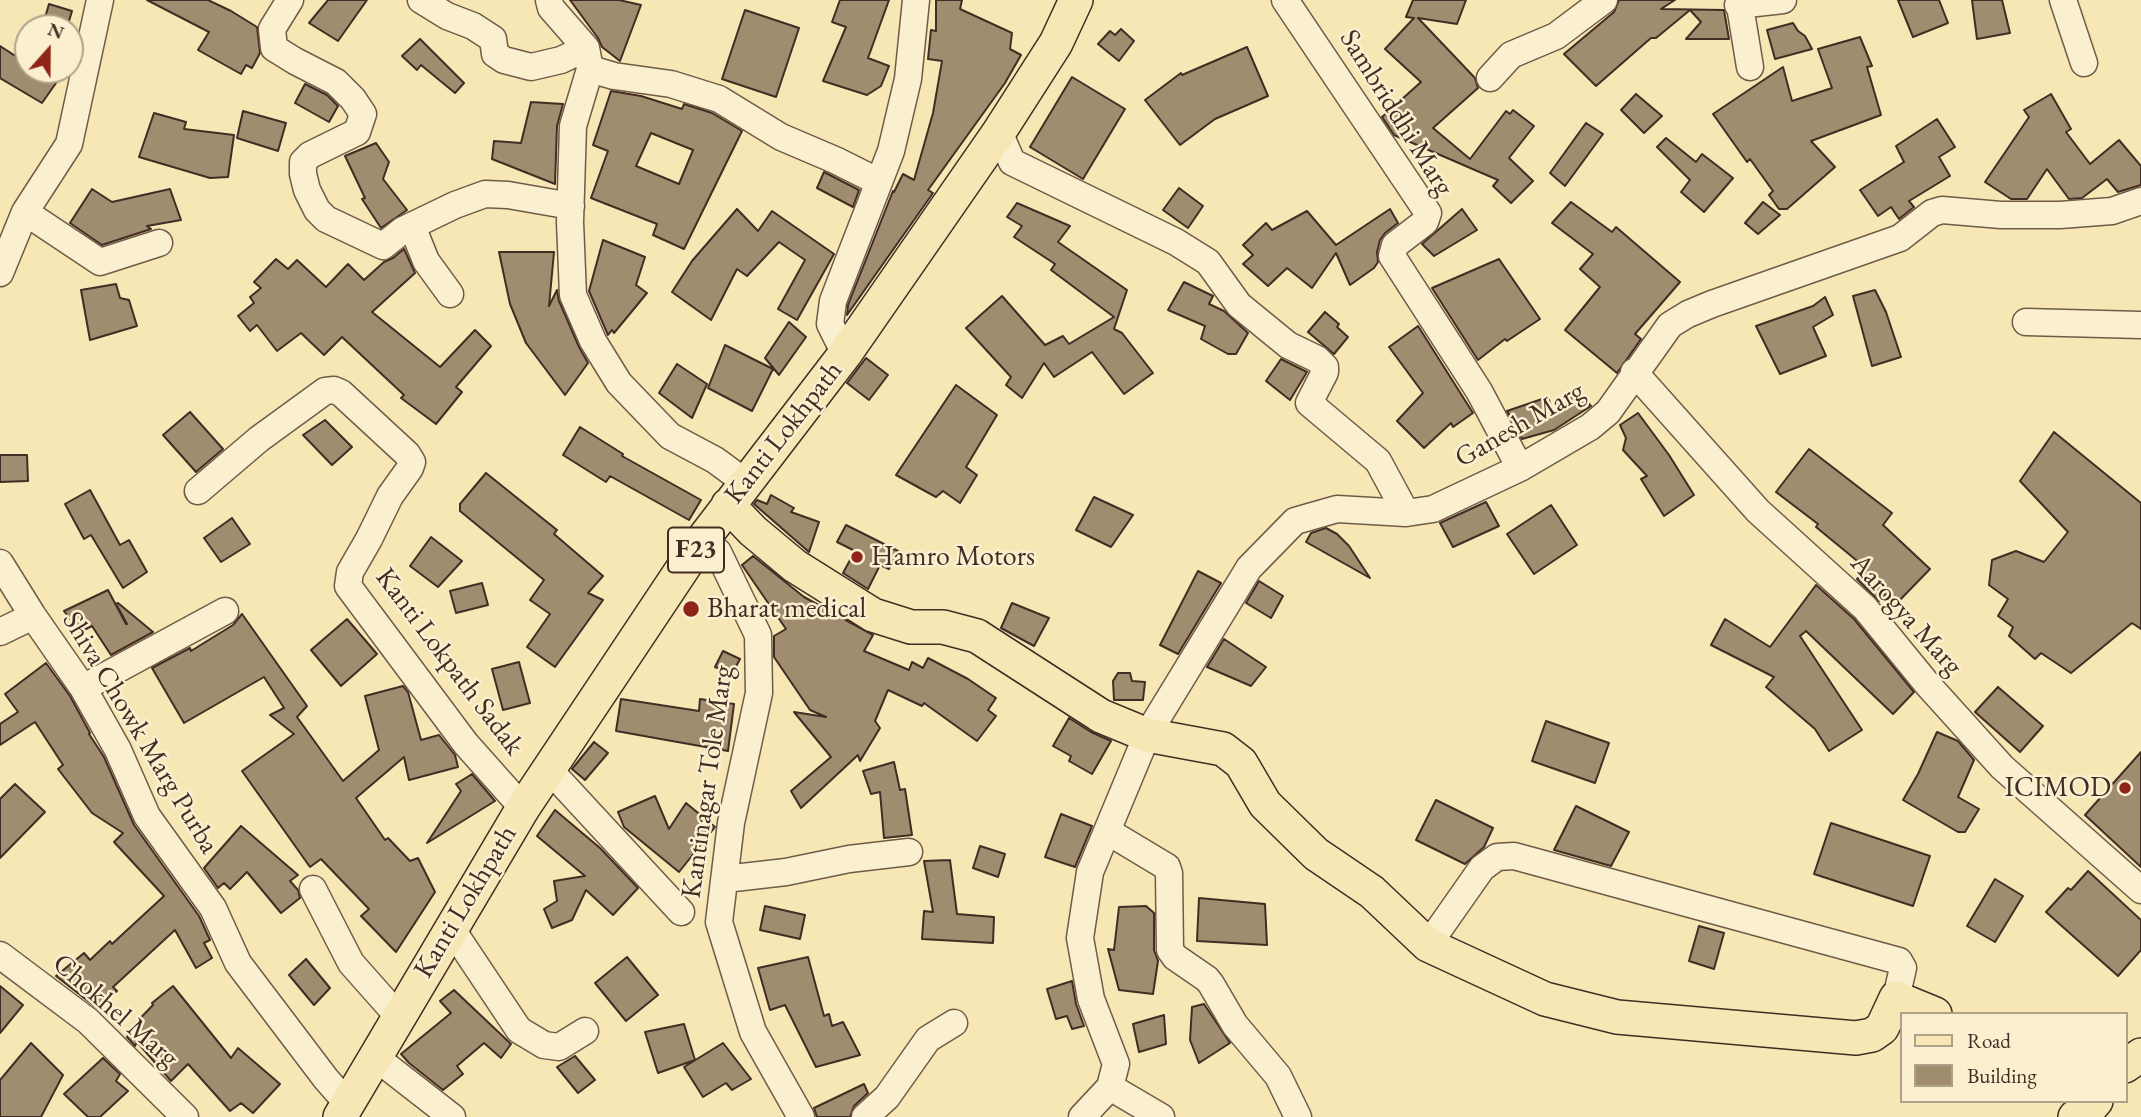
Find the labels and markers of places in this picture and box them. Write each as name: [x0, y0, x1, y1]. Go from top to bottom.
place label: Hamro Motors: [871, 540, 1035, 574]
marker: Hamro Motors: [849, 549, 865, 565]
place label: Bharat medical: [707, 592, 866, 626]
marker: Bharat medical: [681, 599, 701, 619]
place label: ICIMOD: [2004, 771, 2111, 805]
marker: ICIMOD: [2117, 780, 2133, 796]

